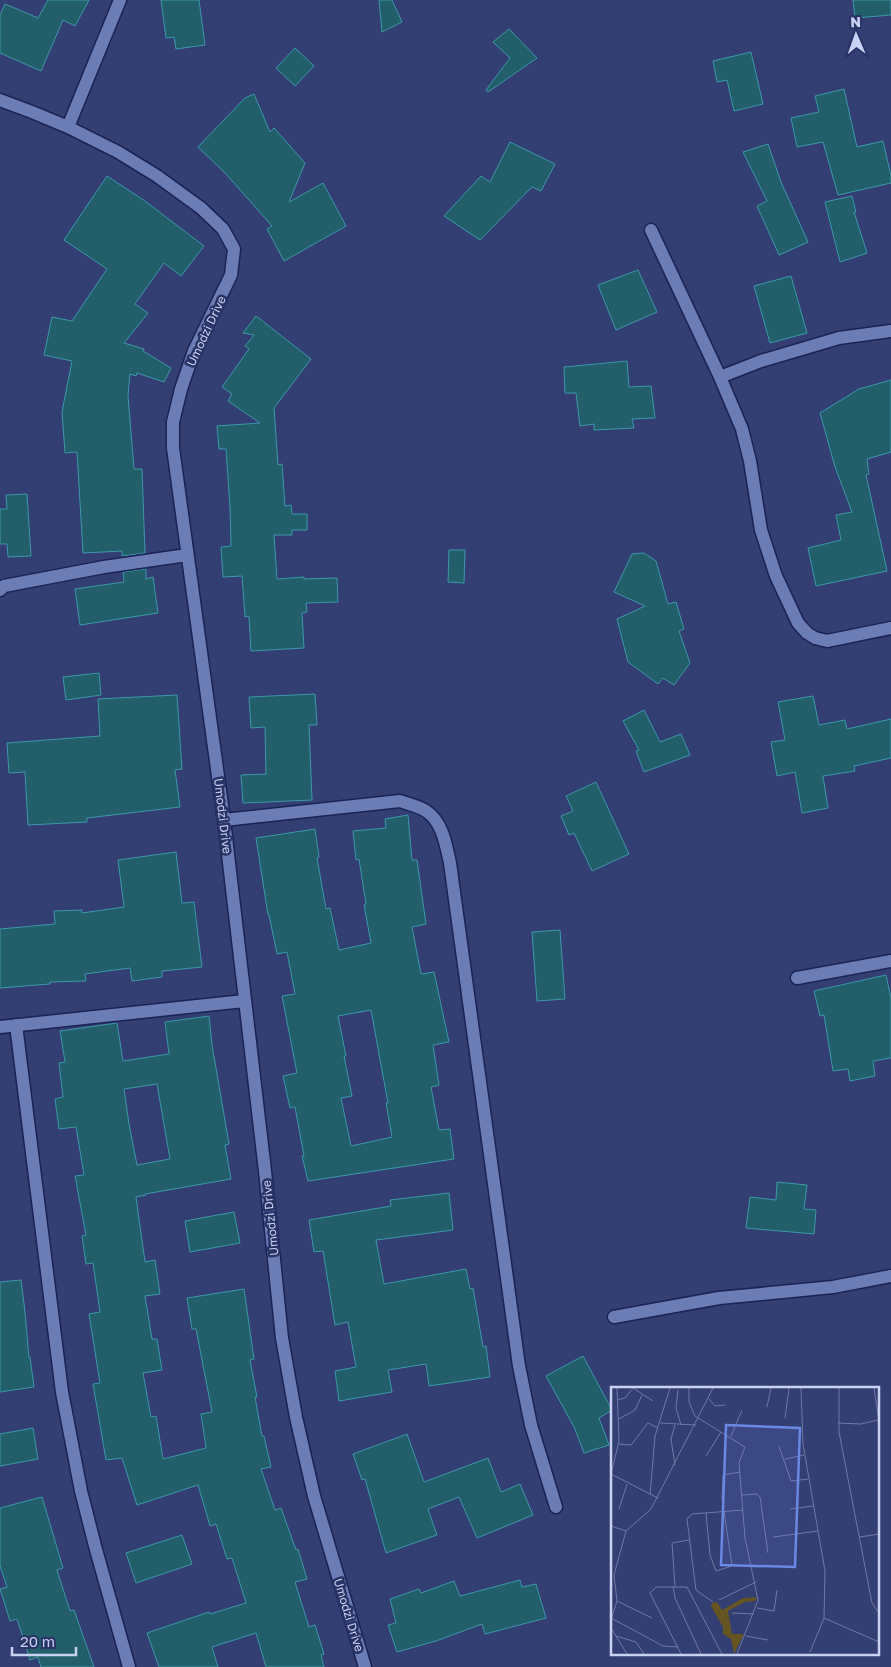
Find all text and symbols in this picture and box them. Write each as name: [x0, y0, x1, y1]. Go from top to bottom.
north arrow: [831, 10, 881, 60]
text: N: [850, 13, 861, 30]
street label: Umodzi Drive: [183, 293, 229, 369]
street label: Umodzi Drive: [211, 777, 235, 855]
street label: Umodzi Drive: [259, 1179, 281, 1257]
inset map: [611, 1387, 878, 1654]
street label: Umodzi Drive: [331, 1576, 367, 1654]
scale bar: [12, 1624, 76, 1656]
text: 20 m: [20, 1632, 55, 1650]

